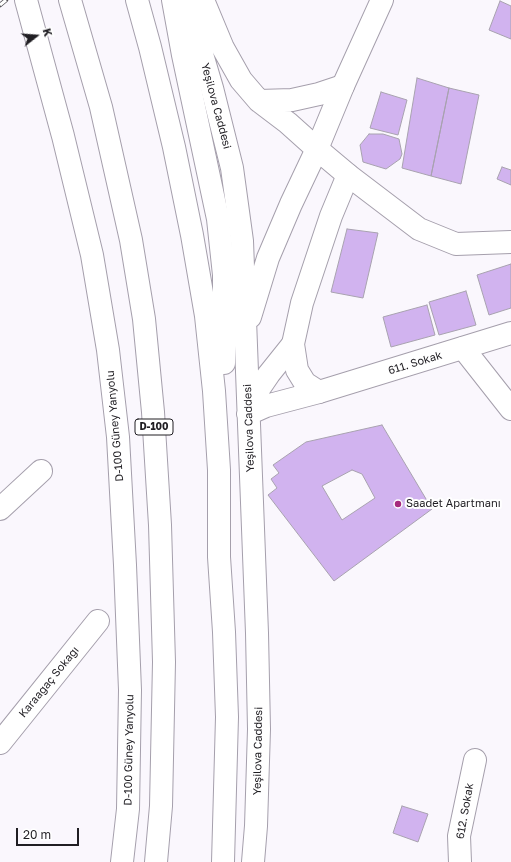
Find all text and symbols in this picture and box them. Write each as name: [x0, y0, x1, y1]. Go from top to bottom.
north arrow: [16, 16, 56, 56]
text: K: [41, 27, 55, 38]
street label: Yeşilova Caddesi: [198, 62, 234, 150]
street label: 611. Sokak: [387, 349, 443, 377]
street label: D-100 Güney Yanyolu: [104, 370, 126, 482]
street label: Yeşilova Caddesi: [241, 384, 257, 472]
road number: D-100: [135, 419, 173, 435]
place label: Saadet Apartmanı: [406, 497, 501, 511]
marker: Saadet Apartmanı: [393, 499, 403, 509]
street label: Karaağaç Sokağı: [16, 644, 82, 720]
street label: D-100 Güney Yanyolu: [121, 694, 137, 806]
street label: Yeşilova Caddesi: [251, 707, 265, 795]
street label: 612. Sokak: [454, 782, 476, 840]
scale bar: [18, 820, 81, 846]
text: 20 m: [23, 827, 51, 842]

